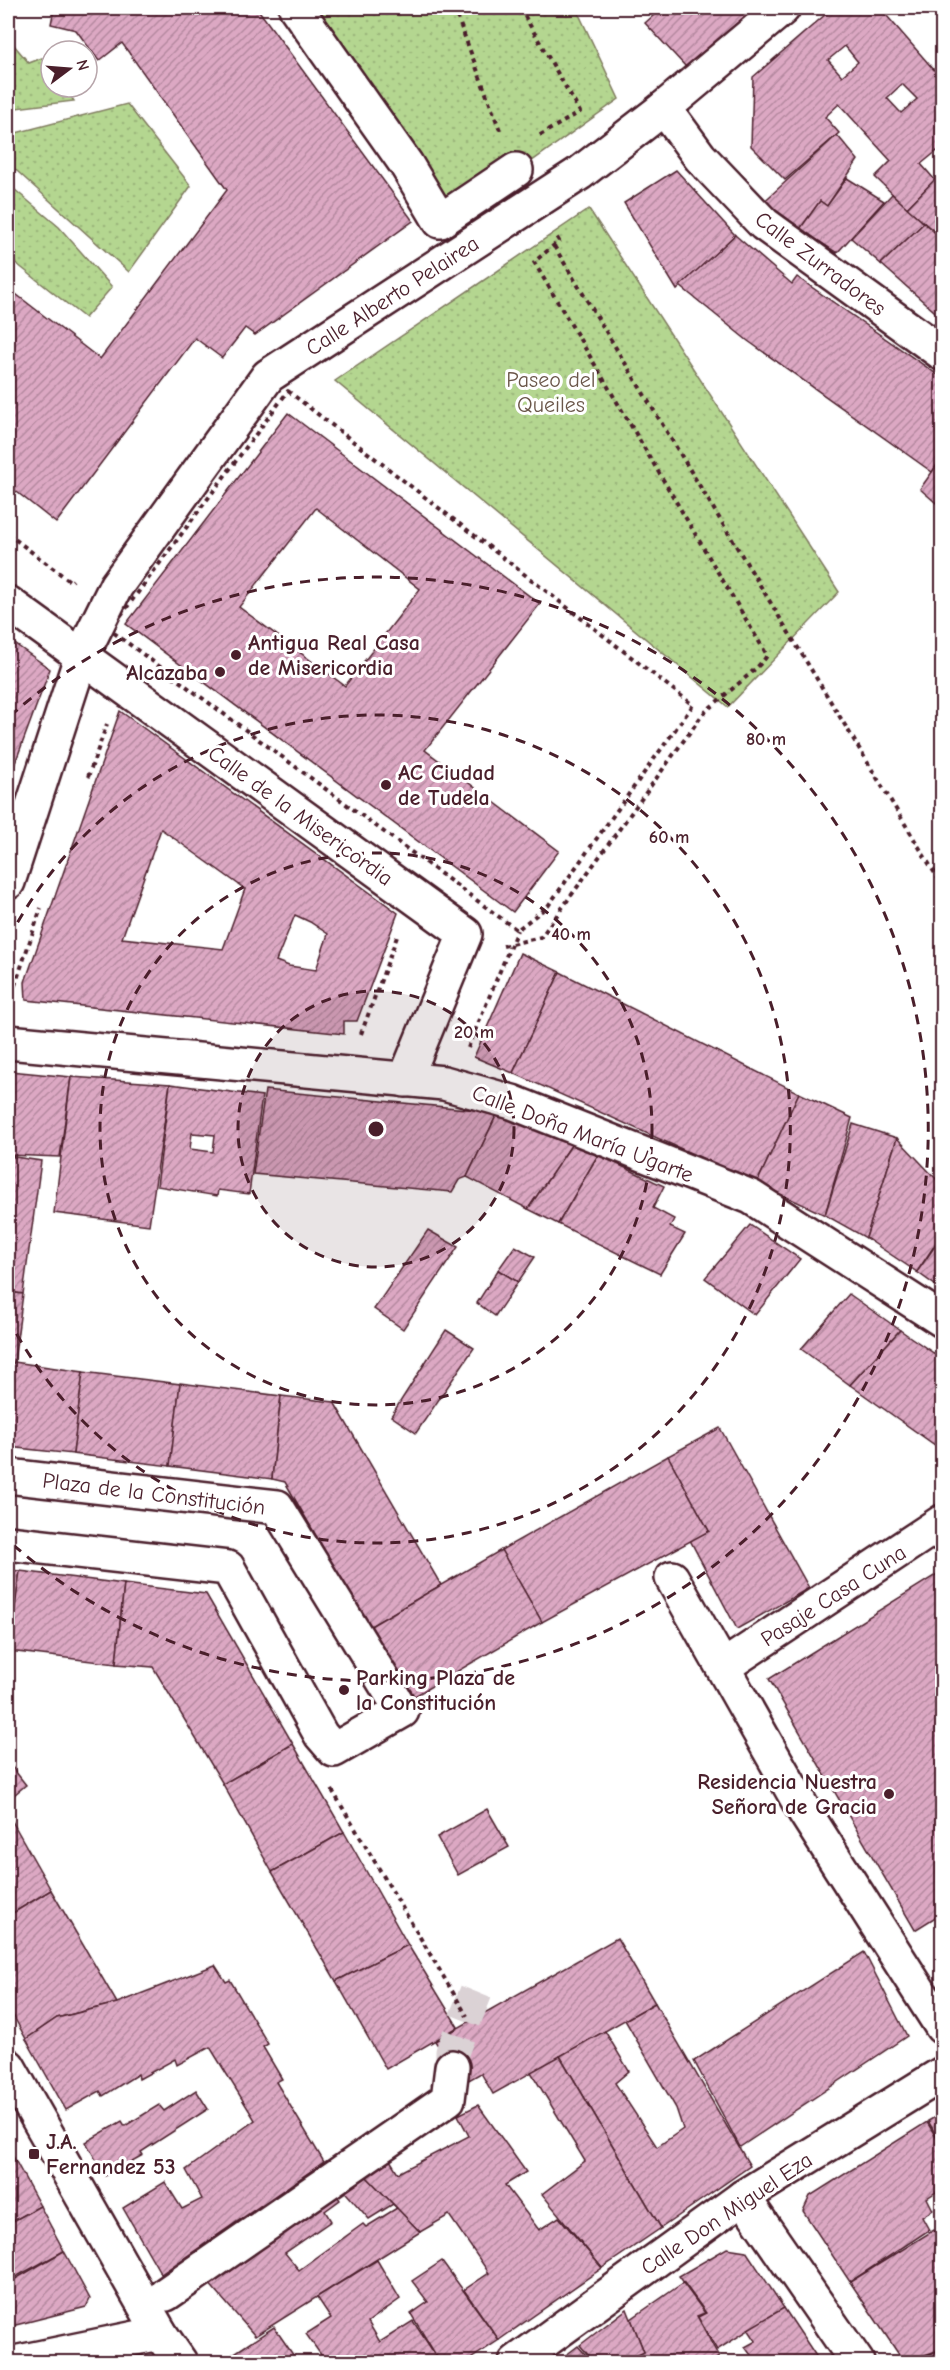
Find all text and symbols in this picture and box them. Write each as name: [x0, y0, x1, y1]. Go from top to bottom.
north arrow: [39, 39, 99, 99]
text: N: [72, 58, 93, 73]
street label: Calle Zurradores: [750, 206, 891, 321]
street label: Calle Alberto Pelairea: [301, 230, 484, 361]
park label: Paseo del Queiles: [506, 367, 596, 418]
place label: Antigua Real Casa de Misericordia: [248, 630, 420, 681]
marker: Antigua Real Casa de Misericordia: [229, 648, 243, 662]
place label: Alcazaba: [126, 660, 208, 686]
marker: Alcazaba: [213, 665, 227, 679]
text: 80 m: [746, 729, 786, 750]
street label: Calle de la Misericordia: [203, 740, 398, 892]
place label: AC Ciudad de Tudela: [398, 760, 495, 811]
marker: AC Ciudad de Tudela: [379, 778, 393, 792]
text: 60 m: [649, 827, 689, 848]
text: 40 m: [551, 924, 591, 945]
text: 20 m: [454, 1022, 494, 1043]
street label: Calle Doña María Ugarte: [468, 1080, 697, 1188]
centre of rings: [366, 1119, 386, 1139]
street label: Plaza de la Constitución: [41, 1467, 267, 1521]
street label: Pasaje Casa Cuna: [756, 1539, 911, 1652]
place label: Parking Plaza de la Constitución: [356, 1665, 515, 1716]
marker: Parking Plaza de la Constitución: [337, 1683, 351, 1697]
place label: Residencia Nuestra Señora de Gracia: [697, 1769, 877, 1820]
marker: Residencia Nuestra Señora de Gracia: [882, 1787, 896, 1801]
place label: J.A. Fernandez 53: [46, 2129, 176, 2180]
marker: J.A. Fernandez 53: [27, 2147, 41, 2161]
street label: Calle Don Miguel Eza: [636, 2147, 817, 2281]

